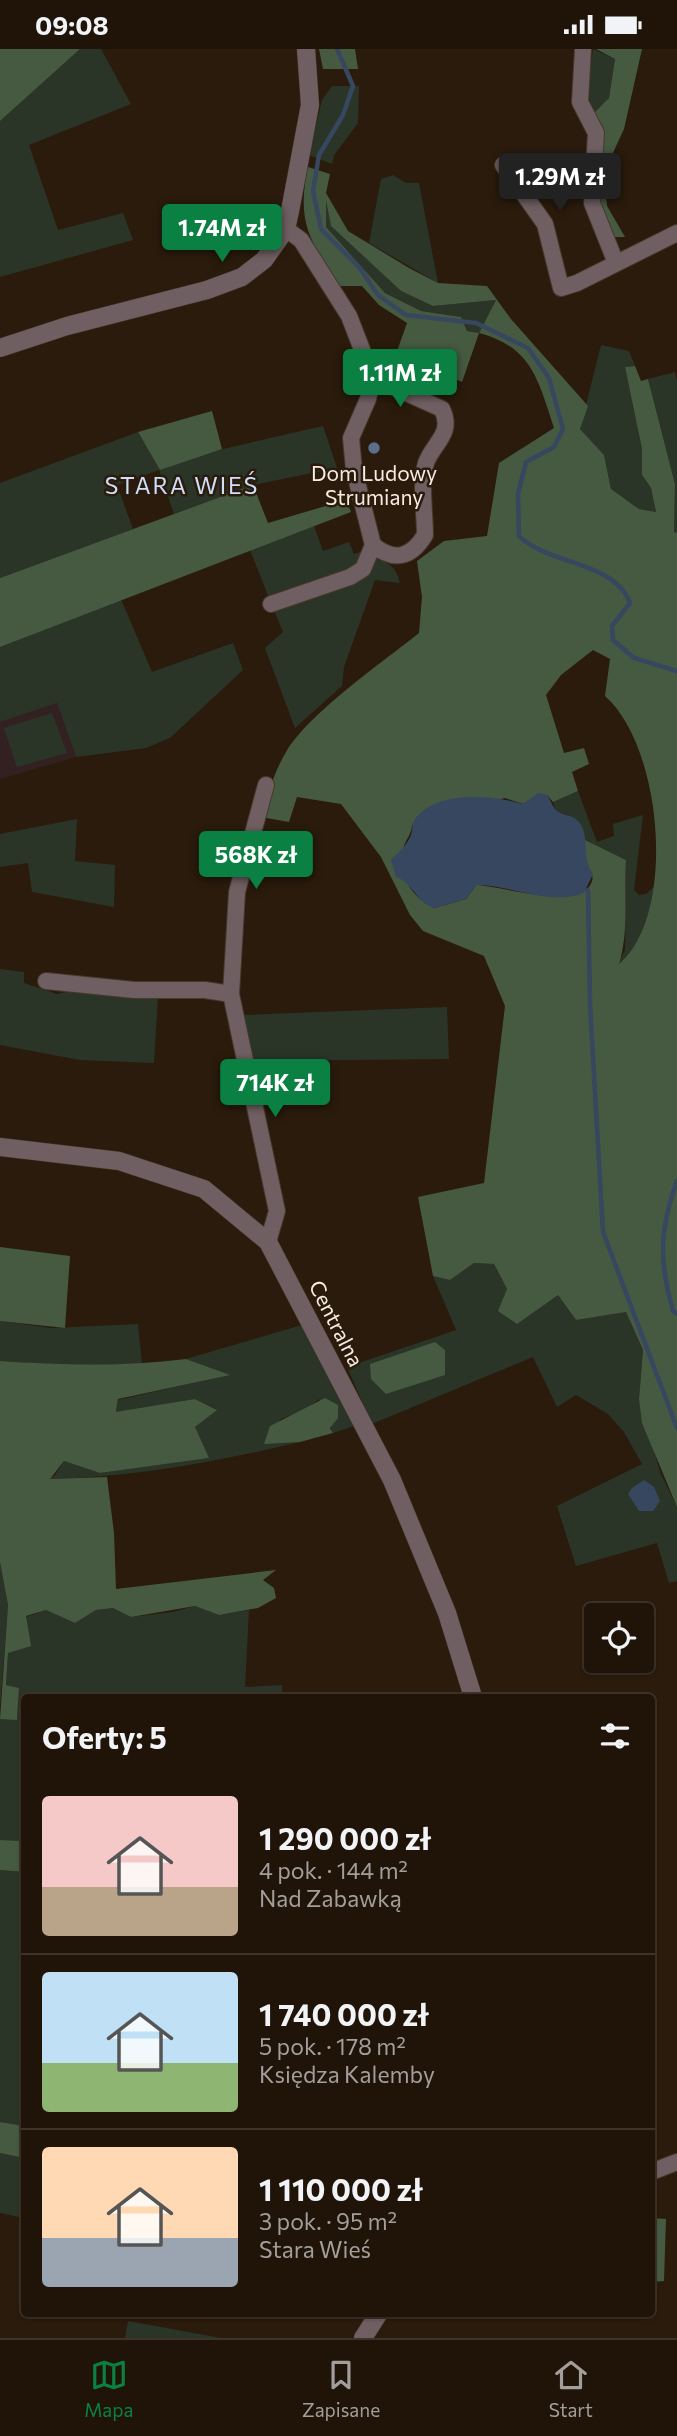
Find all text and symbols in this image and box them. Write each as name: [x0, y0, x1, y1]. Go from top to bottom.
text: 09:08: [35, 9, 109, 40]
pin: 1.29M zł: [488, 153, 632, 213]
text: 1.29M zł: [515, 162, 605, 190]
pin: 1.74M zł: [150, 205, 294, 264]
text: 1.74M zł: [178, 213, 266, 241]
pin: 1.11M zł: [328, 349, 472, 409]
text: 1.11M zł: [359, 358, 441, 386]
marker: Dom Ludowy Strumiany: [366, 440, 382, 456]
place label: Dom Ludowy Strumiany: [311, 460, 437, 509]
district label: STARA WIEŚ: [105, 471, 259, 499]
pin: 568K zł: [191, 831, 321, 891]
text: 568K zł: [215, 840, 297, 868]
pin: 714K zł: [210, 1059, 340, 1119]
text: 714K zł: [236, 1068, 314, 1096]
street label: Centralna: [305, 1276, 369, 1370]
map controls: [584, 1603, 654, 1673]
button: locate: [584, 1603, 654, 1673]
icon: filters: [596, 1717, 634, 1755]
text: Oferty: 5: [42, 1718, 167, 1755]
text: 1 290 000 zł: [259, 1819, 431, 1856]
icon: home: [98, 1824, 182, 1908]
text: 4 pok. · 144 m²: [259, 1856, 408, 1884]
text: Nad Zabawką: [259, 1884, 402, 1912]
text: 1 740 000 zł: [259, 1995, 429, 2032]
icon: home: [98, 2000, 182, 2084]
text: 5 pok. · 178 m²: [259, 2032, 406, 2060]
text: Księdza Kalemby: [259, 2060, 435, 2088]
text: 1 110 000 zł: [259, 2170, 423, 2207]
icon: home: [98, 2175, 182, 2259]
text: 3 pok. · 95 m²: [259, 2207, 397, 2235]
text: Stara Wieś: [259, 2235, 371, 2263]
tab: Mapa: [84, 2356, 133, 2421]
tab: Zapisane: [302, 2356, 380, 2421]
tab: Start: [549, 2356, 593, 2421]

